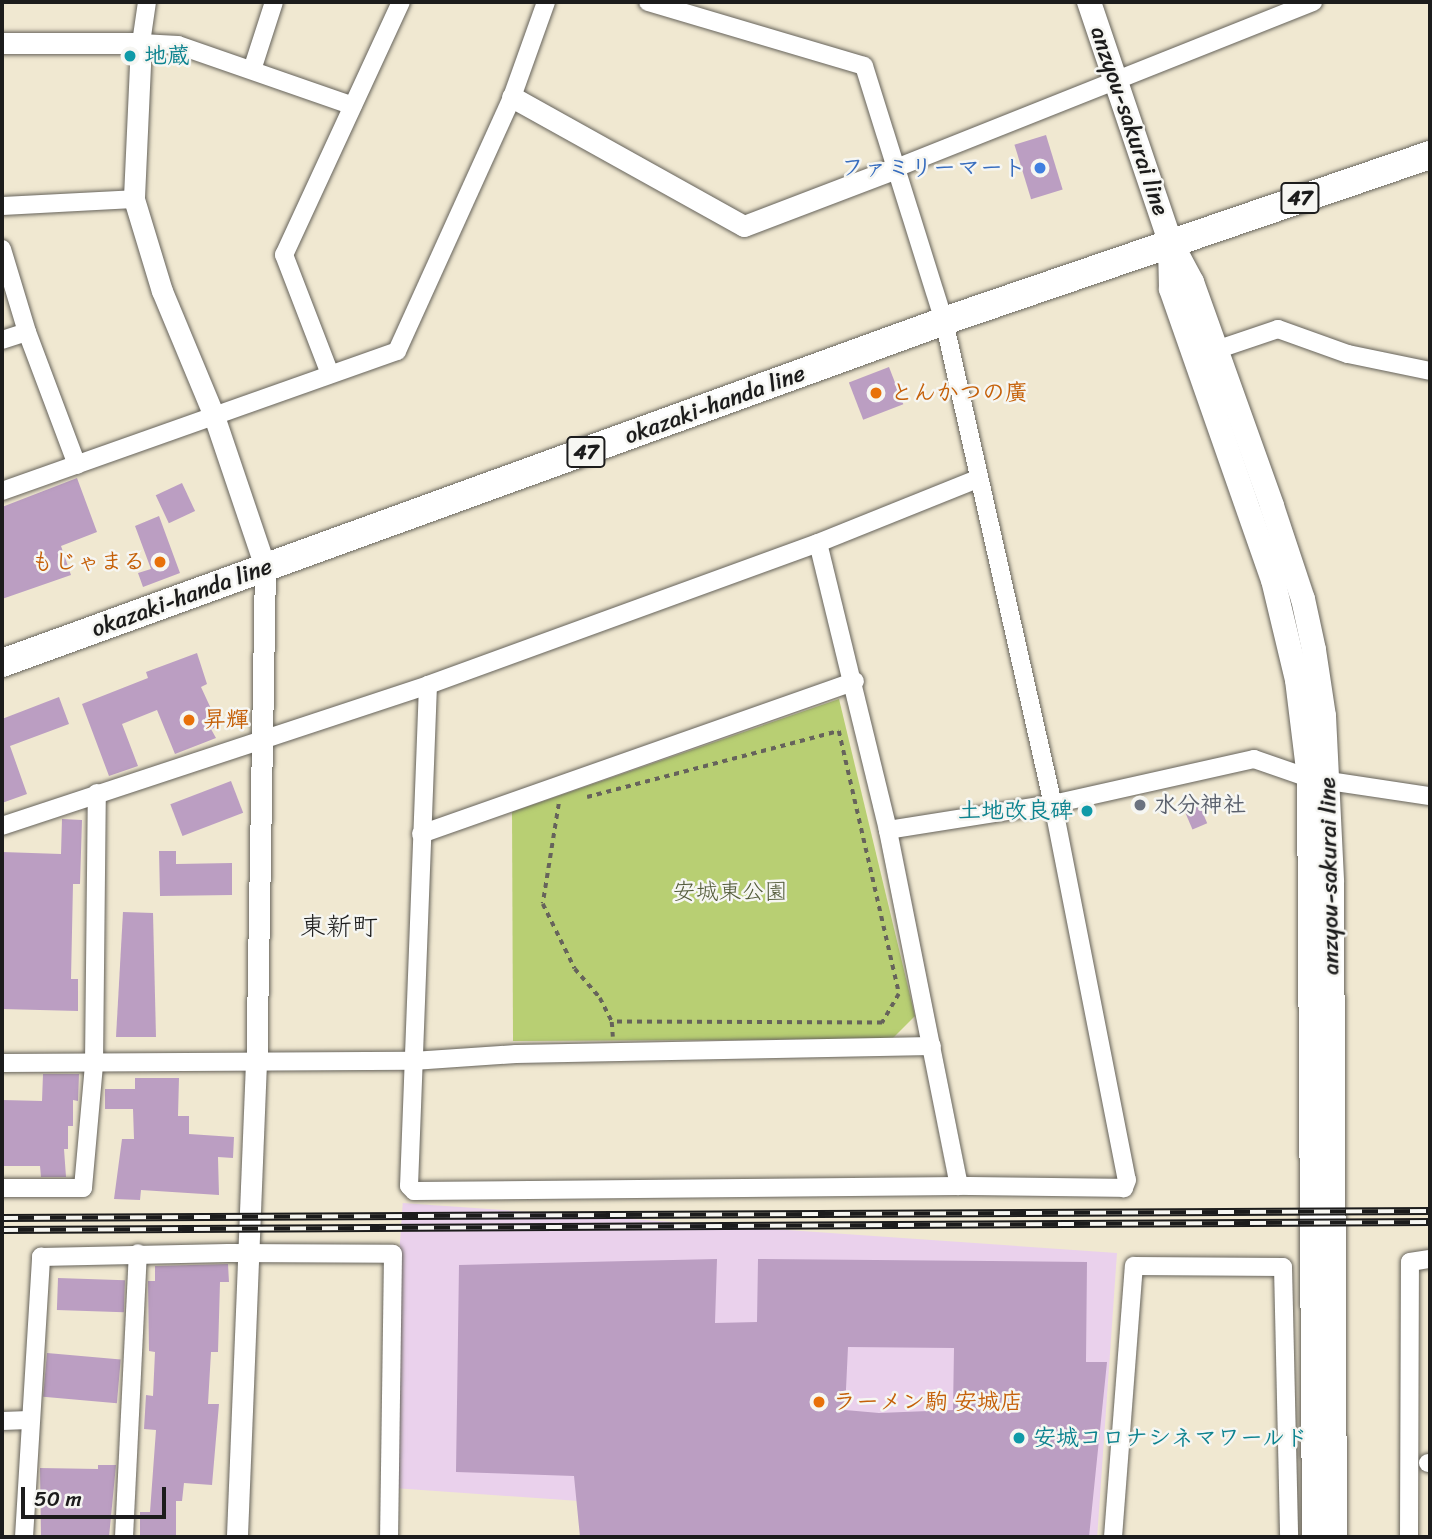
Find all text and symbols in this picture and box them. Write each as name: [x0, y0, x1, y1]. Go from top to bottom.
street label: anzyou-sakurai line: [1084, 23, 1174, 219]
place label: 地蔵: [144, 42, 190, 70]
marker: 地蔵: [122, 48, 138, 64]
place label: ファミリーマート: [842, 154, 1026, 182]
marker: ファミリーマート: [1032, 160, 1048, 176]
road number: 47: [1279, 180, 1321, 216]
street label: okazaki-handa line: [621, 360, 809, 450]
place label: とんかつの廣: [890, 379, 1028, 407]
marker: とんかつの廣: [868, 385, 884, 401]
road number: 47: [565, 434, 607, 470]
place label: もじゃまる: [31, 548, 146, 576]
street label: okazaki-handa line: [88, 553, 276, 643]
marker: もじゃまる: [152, 554, 168, 570]
place label: 昇輝: [203, 706, 249, 734]
marker: 昇輝: [181, 712, 197, 728]
street label: anzyou-sakurai line: [1314, 777, 1346, 975]
place label: 水分神社: [1154, 791, 1246, 819]
place label: 土地改良碑: [958, 797, 1073, 825]
marker: 水分神社: [1132, 797, 1148, 813]
marker: 土地改良碑: [1079, 803, 1095, 819]
park label: 安城東公園: [673, 878, 787, 906]
district label: 東新町: [300, 911, 378, 943]
place label: ラーメン駒 安城店: [833, 1388, 1023, 1416]
marker: ラーメン駒 安城店: [811, 1394, 827, 1410]
place label: 安城コロナシネマワールド: [1033, 1424, 1309, 1452]
marker: 安城コロナシネマワールド: [1011, 1430, 1027, 1446]
scale bar: [24, 1472, 170, 1516]
text: 50 m: [34, 1480, 82, 1518]

